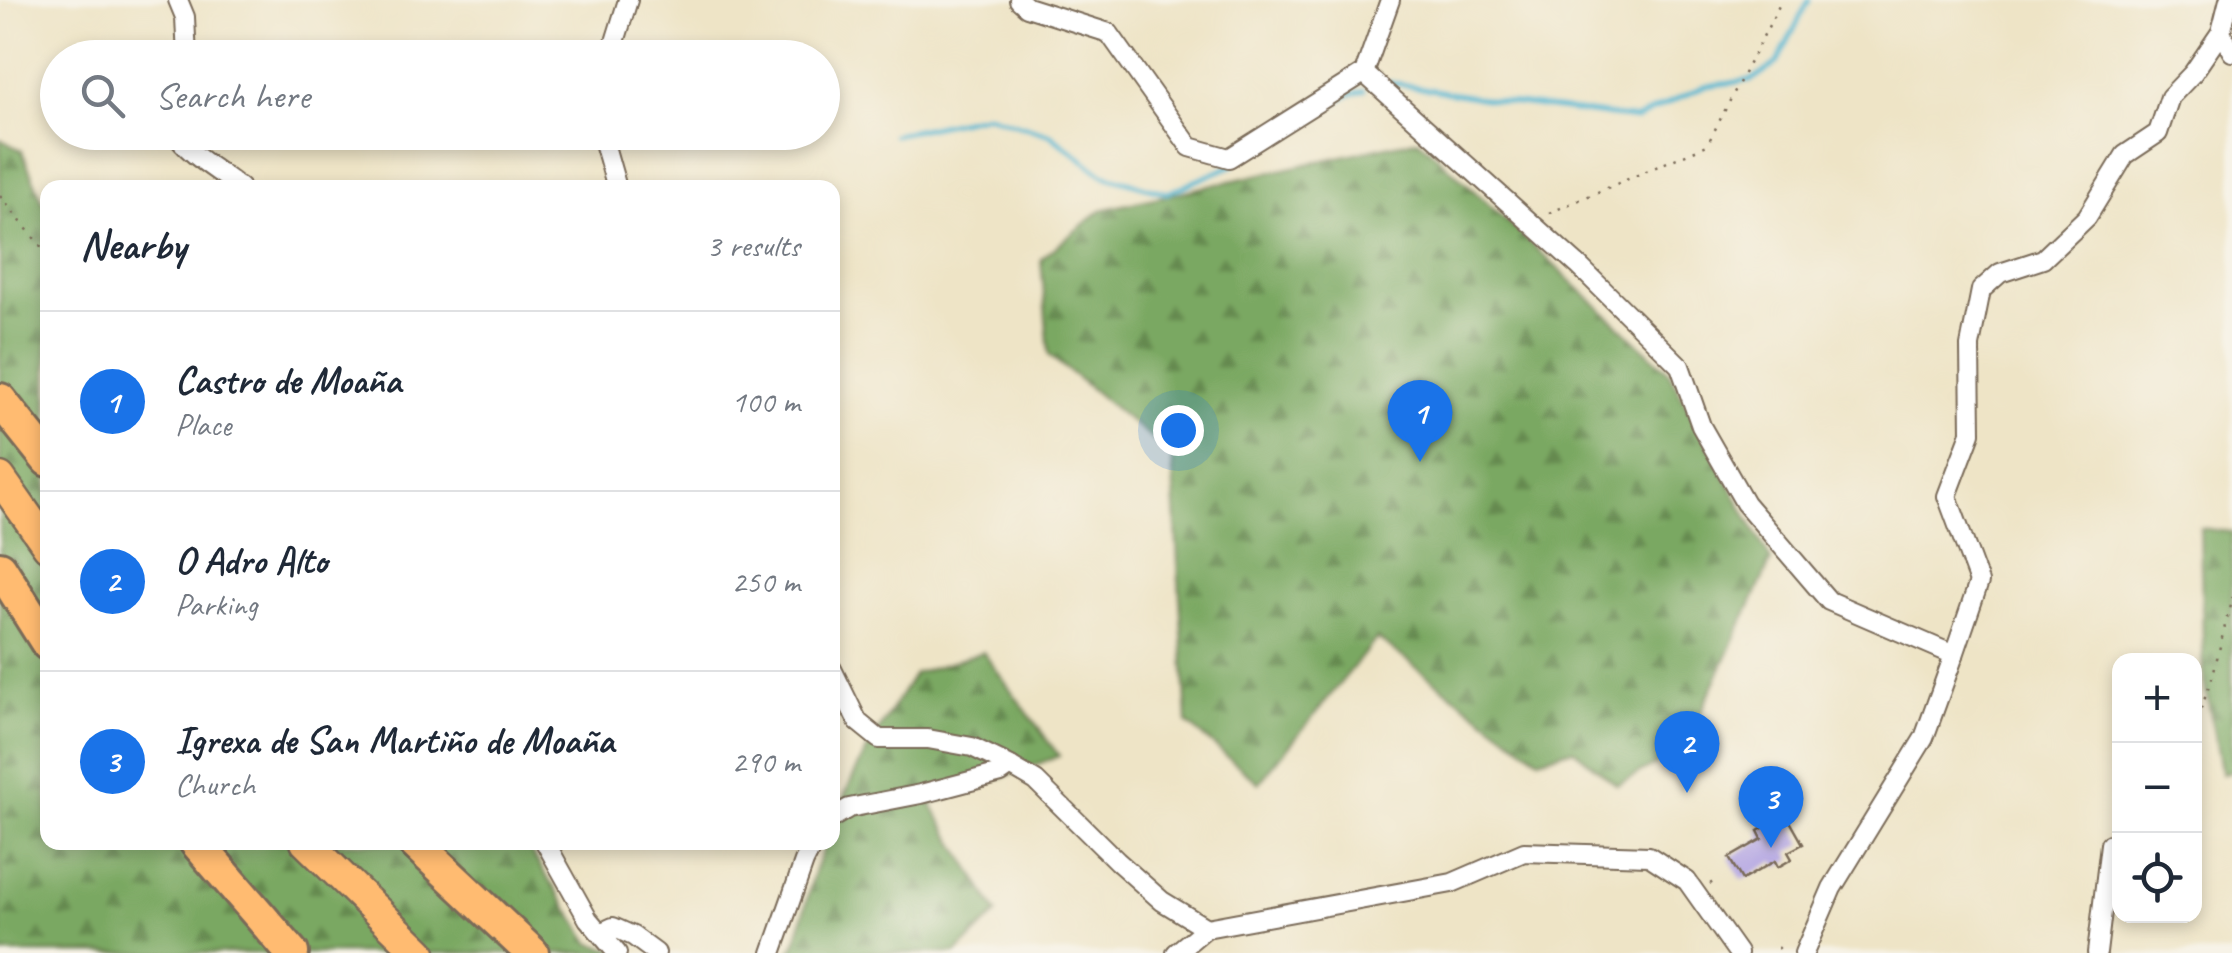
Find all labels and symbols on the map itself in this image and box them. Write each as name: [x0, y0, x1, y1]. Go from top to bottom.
pin: 1: [1388, 380, 1452, 462]
your location: [1153, 405, 1204, 456]
pin: 2: [1654, 710, 1720, 793]
pin: 3: [1738, 766, 1804, 848]

